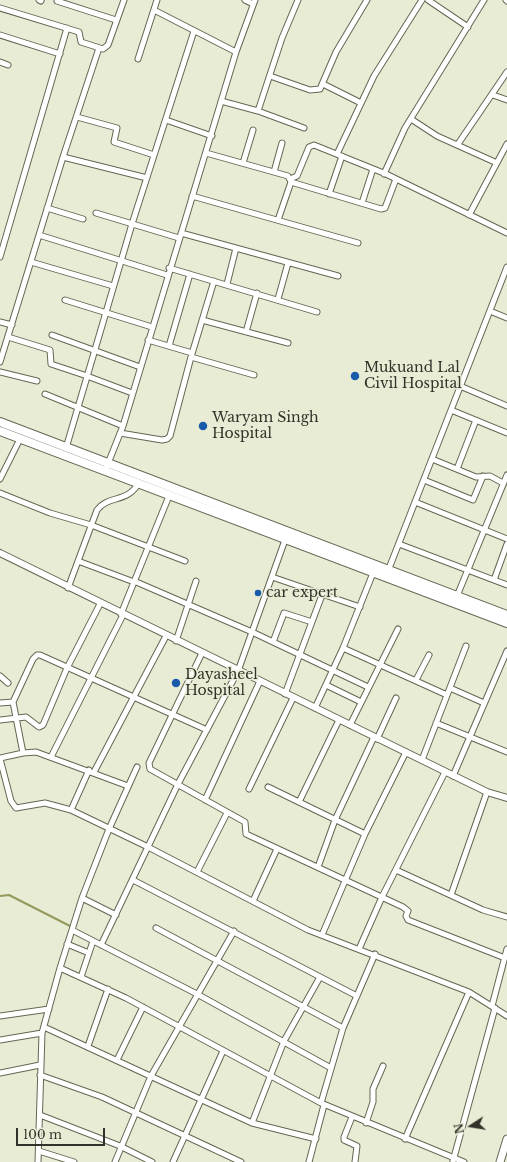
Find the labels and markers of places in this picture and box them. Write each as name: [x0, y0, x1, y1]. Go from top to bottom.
place label: Mukuand Lal Civil Hospital: [364, 360, 462, 392]
marker: Mukuand Lal Civil Hospital: [349, 370, 361, 382]
place label: Waryam Singh Hospital: [212, 410, 319, 442]
marker: Waryam Singh Hospital: [197, 420, 209, 432]
place label: car expert: [266, 585, 338, 601]
marker: car expert: [253, 588, 263, 598]
place label: Dayasheel Hospital: [185, 667, 258, 700]
marker: Dayasheel Hospital: [170, 677, 182, 689]

